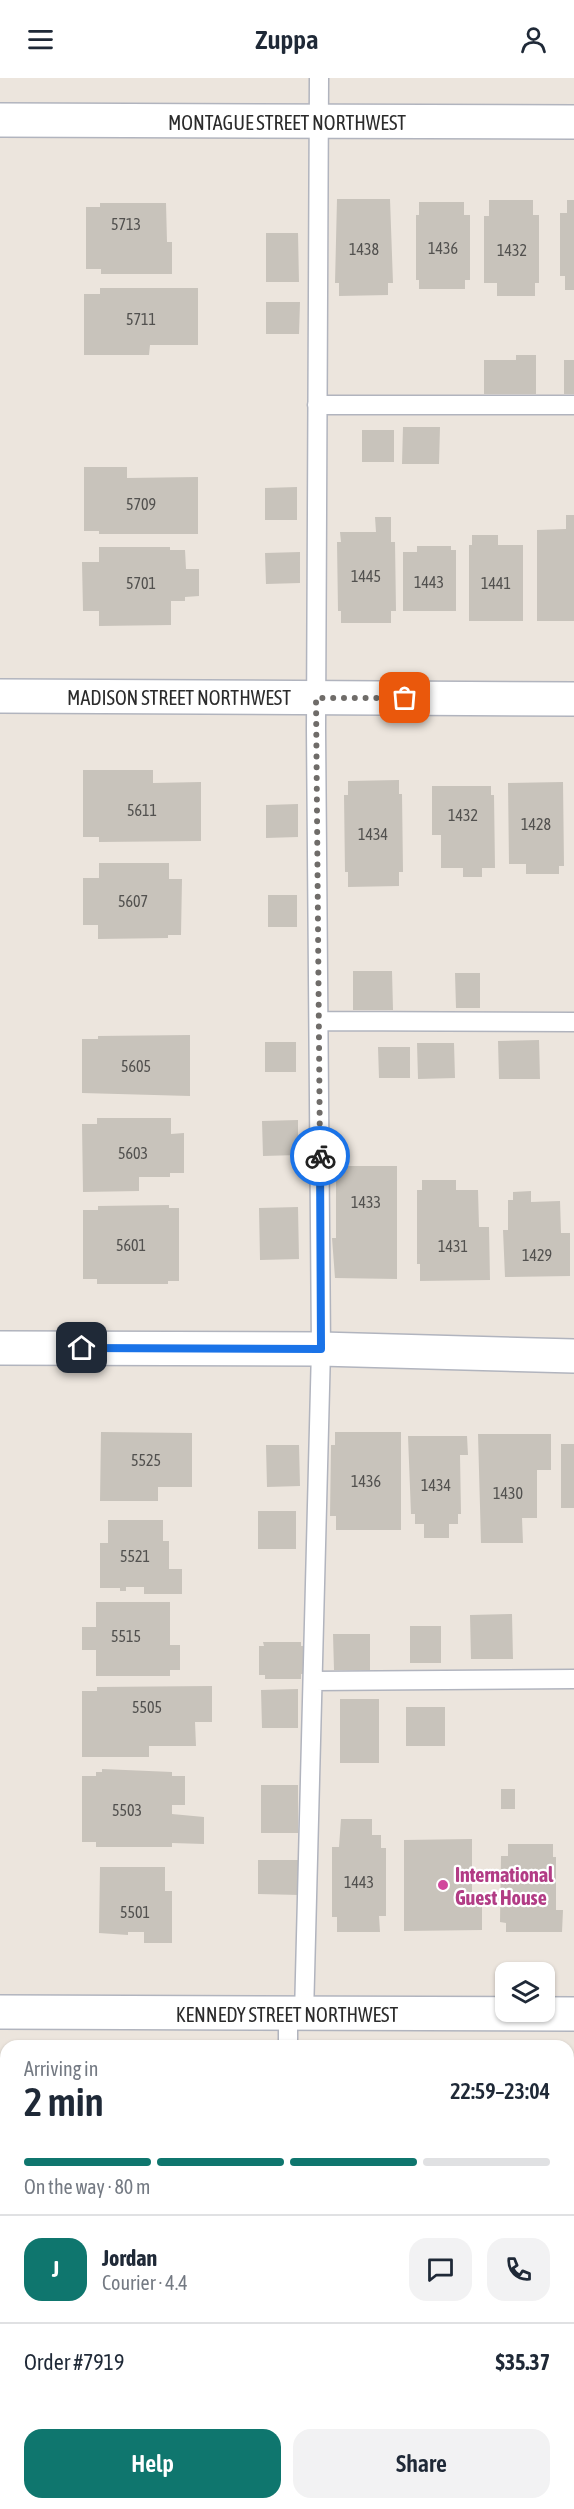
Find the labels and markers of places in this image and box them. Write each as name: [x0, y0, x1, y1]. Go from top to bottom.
pin: [379, 672, 430, 723]
pin: [56, 1322, 107, 1373]
place label: International Guest House: [455, 1863, 554, 1909]
marker: International Guest House: [436, 1878, 450, 1892]

